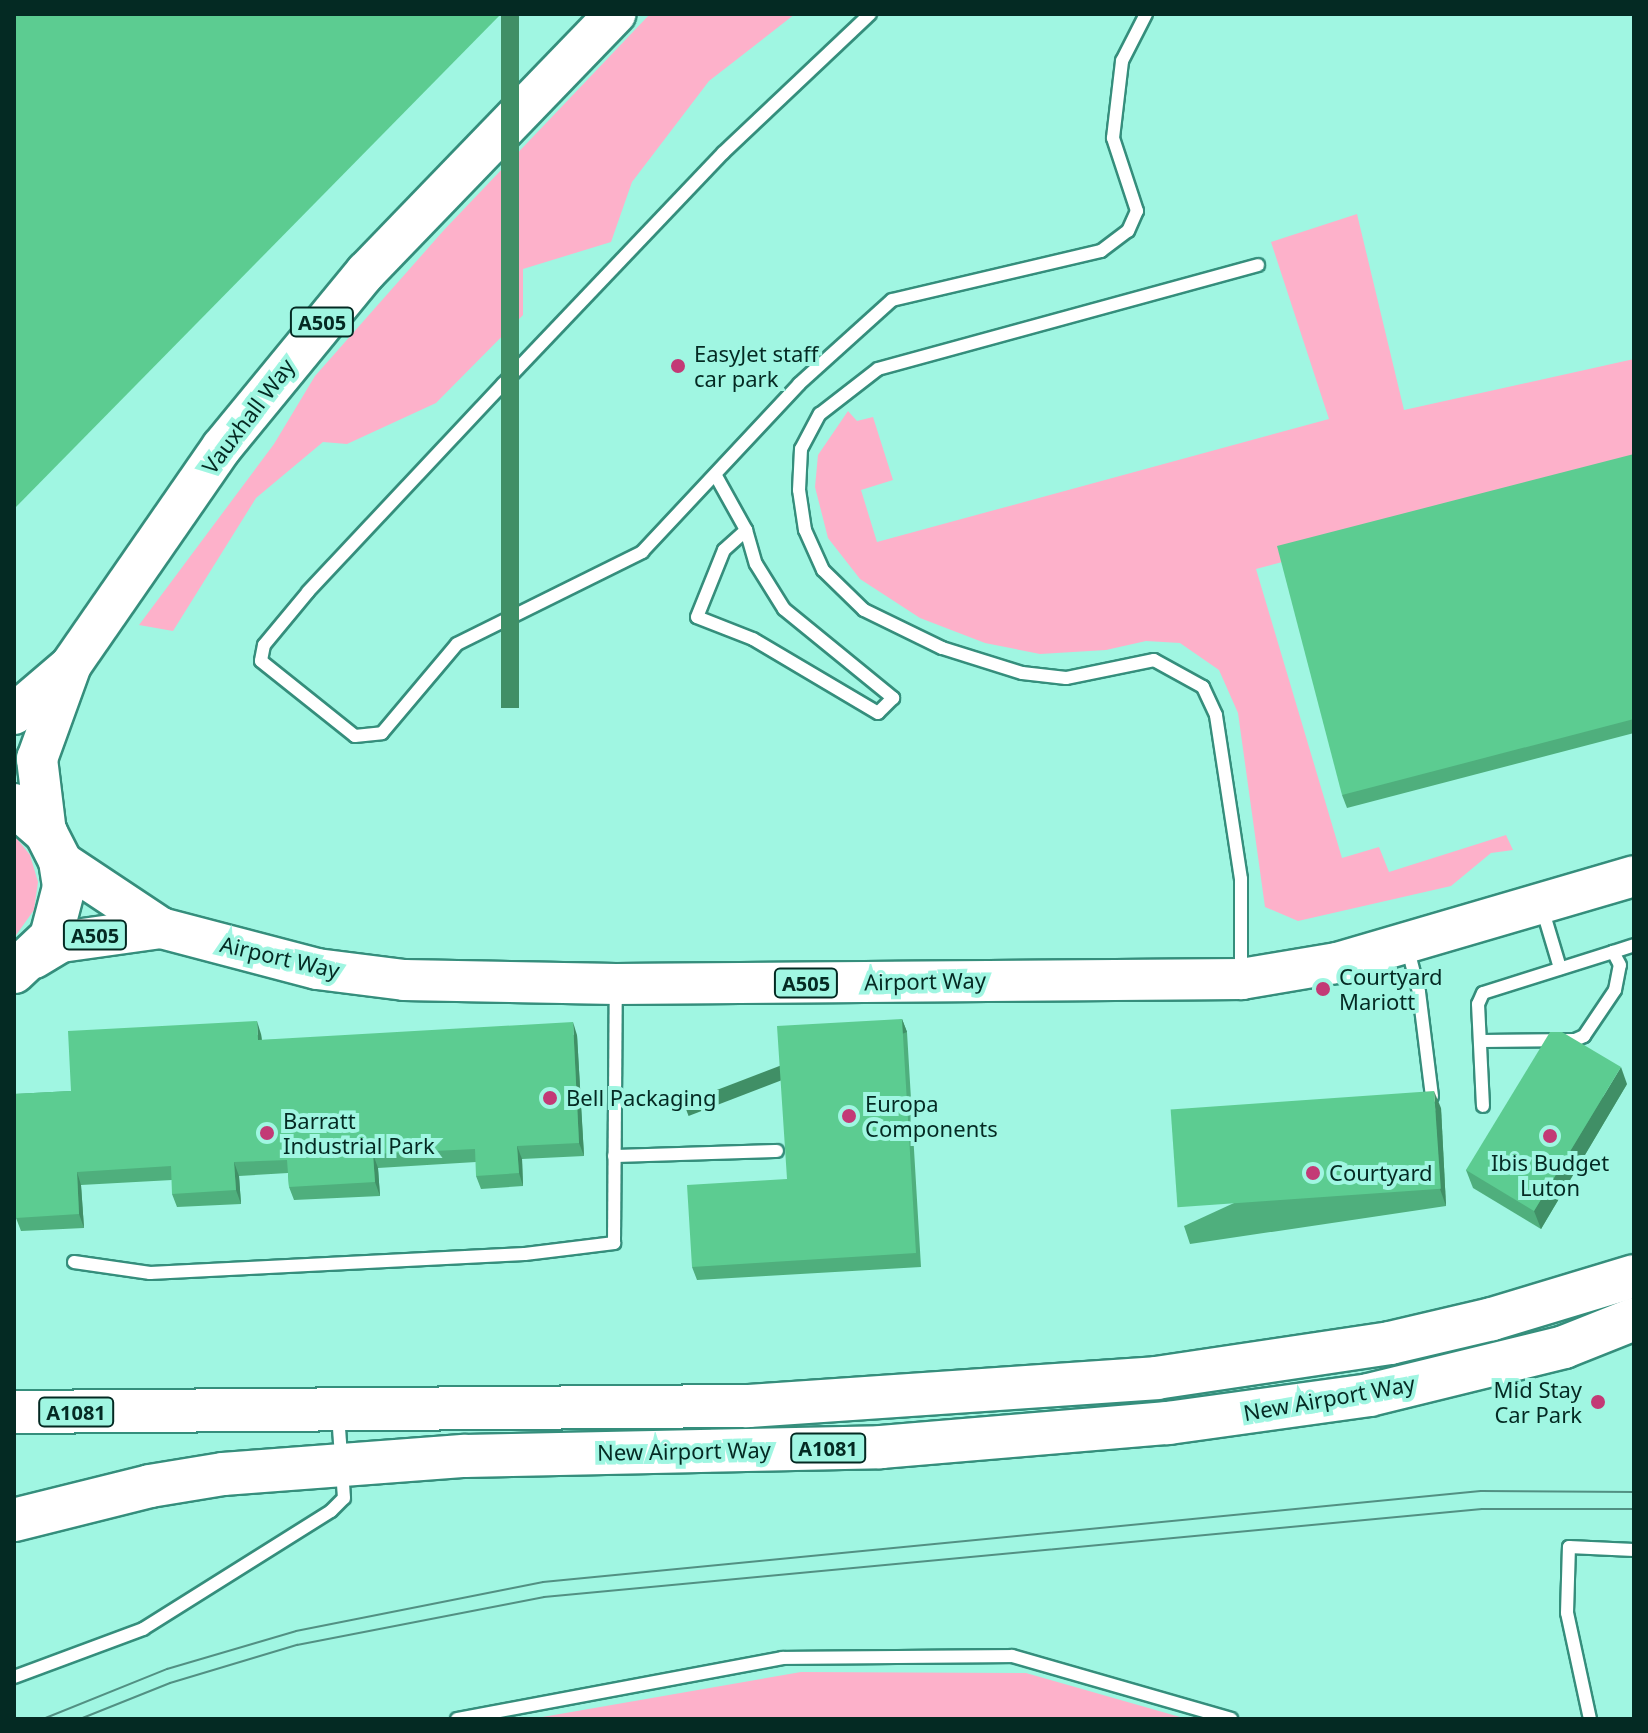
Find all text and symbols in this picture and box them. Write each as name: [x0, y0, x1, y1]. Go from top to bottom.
road number: A505: [288, 306, 356, 338]
place label: EasyJet staff car park: [694, 340, 818, 392]
street label: Vauxhall Way: [196, 353, 300, 479]
marker: EasyJet staff car park: [669, 357, 687, 375]
road number: A505: [61, 919, 129, 951]
street label: Airport Way: [218, 930, 342, 984]
place label: Courtyard Mariott: [1339, 963, 1443, 1014]
road number: A505: [772, 967, 840, 999]
street label: Airport Way: [864, 967, 986, 995]
marker: Courtyard Mariott: [1314, 980, 1332, 998]
place label: Bell Packaging: [566, 1085, 716, 1111]
marker: Bell Packaging: [541, 1089, 559, 1107]
place label: Europa Components: [865, 1090, 998, 1142]
place label: Barratt Industrial Park: [283, 1107, 435, 1158]
marker: Europa Components: [840, 1107, 858, 1125]
marker: Barratt Industrial Park: [258, 1124, 276, 1142]
marker: Ibis Budget Luton: [1541, 1127, 1559, 1145]
place label: Ibis Budget Luton: [1491, 1149, 1609, 1200]
place label: Courtyard: [1329, 1160, 1433, 1186]
marker: Courtyard: [1304, 1164, 1322, 1182]
street label: New Airport Way: [1241, 1370, 1417, 1426]
place label: Mid Stay Car Park: [1494, 1376, 1582, 1428]
marker: Mid Stay Car Park: [1589, 1393, 1607, 1411]
road number: A1081: [38, 1396, 114, 1428]
road number: A1081: [790, 1432, 866, 1464]
street label: New Airport Way: [597, 1436, 771, 1466]

